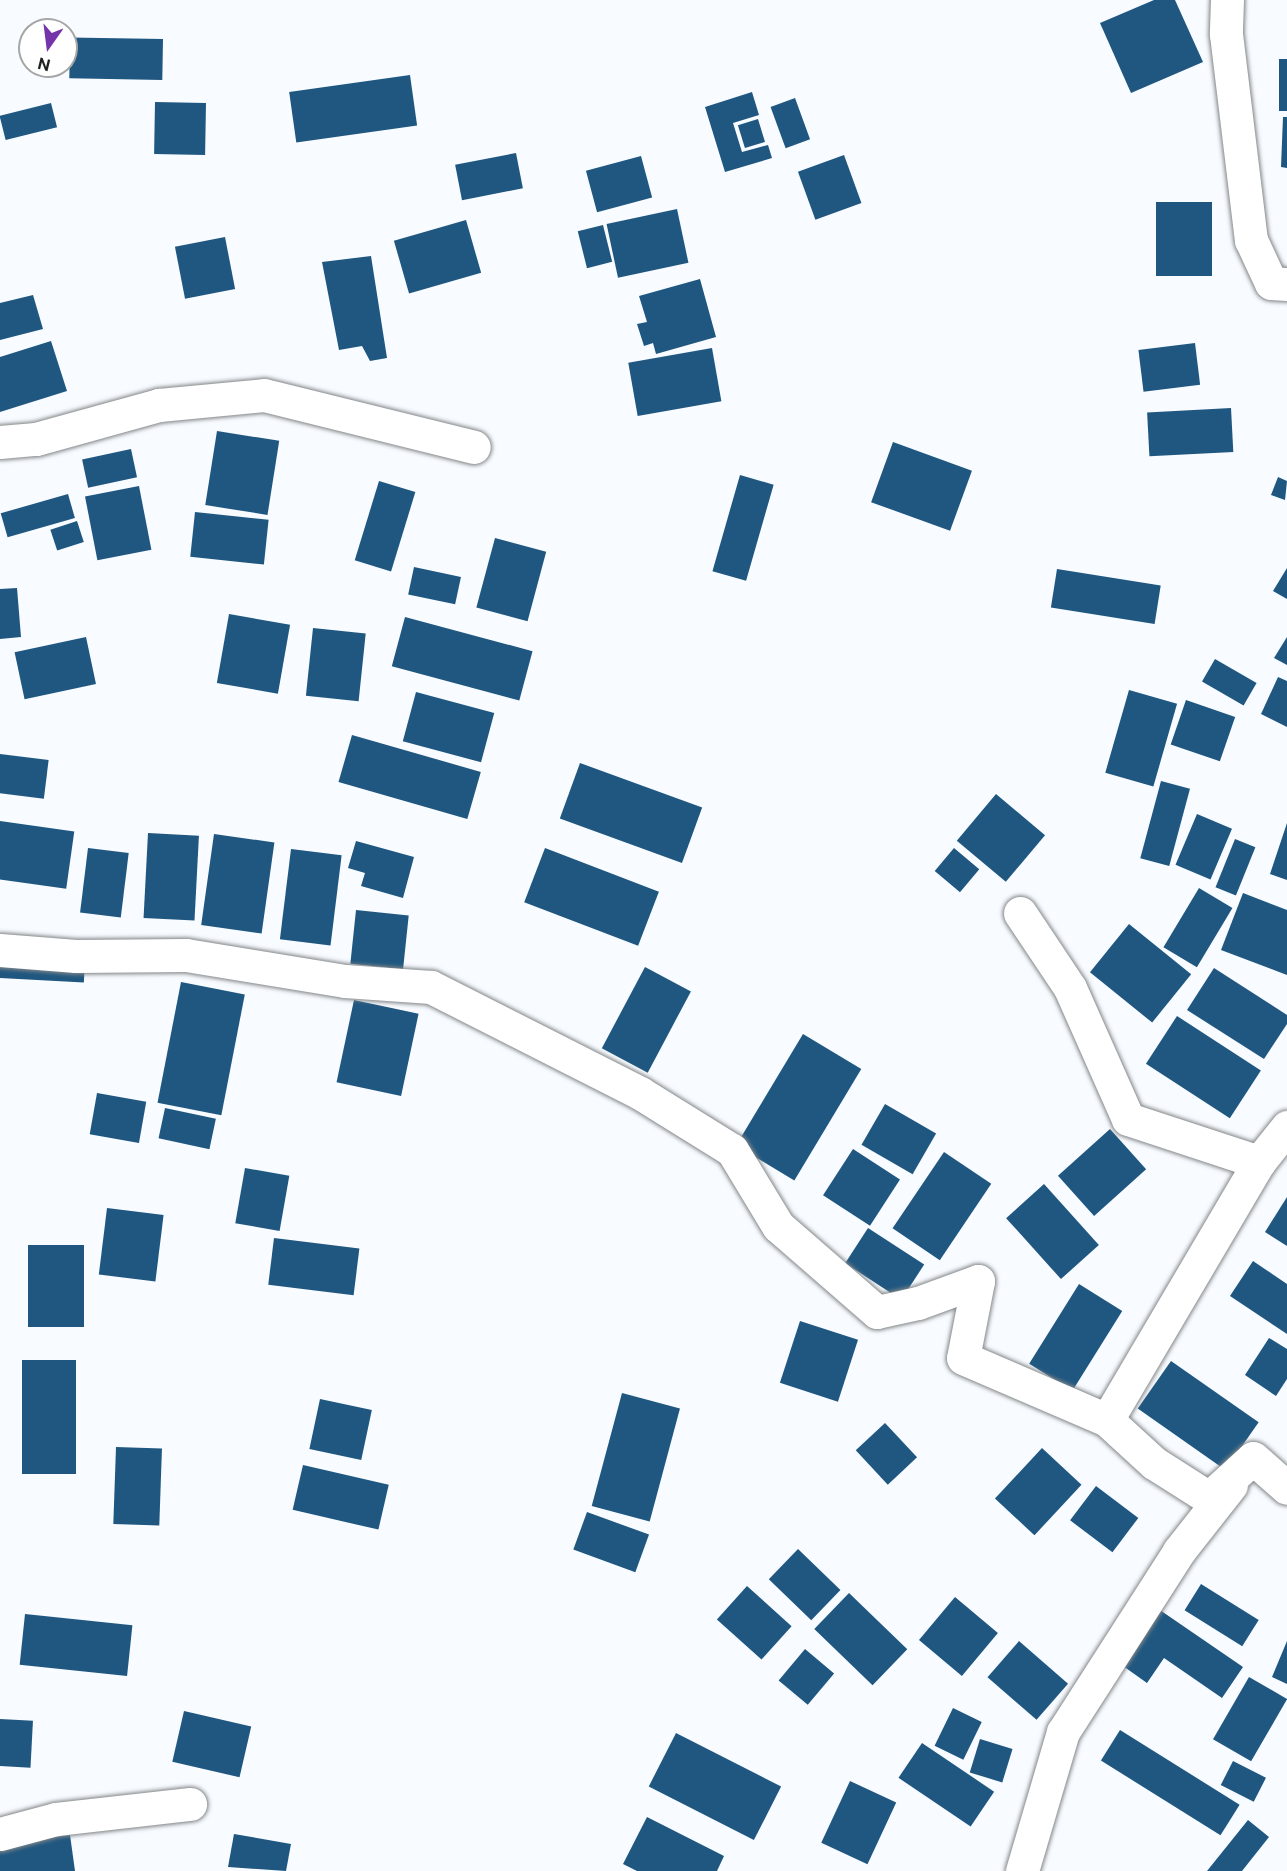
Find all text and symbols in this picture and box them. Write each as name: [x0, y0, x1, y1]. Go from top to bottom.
north arrow: [18, 18, 78, 78]
text: N: [36, 53, 52, 75]

